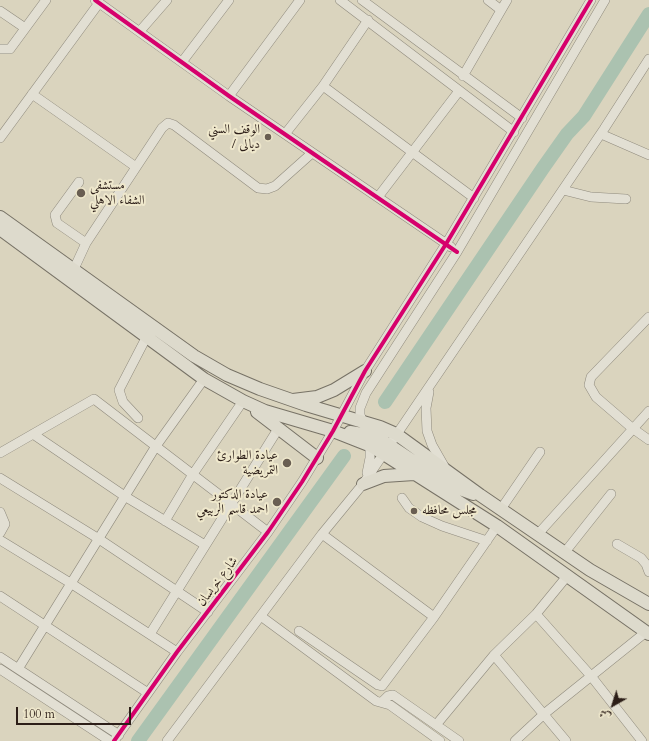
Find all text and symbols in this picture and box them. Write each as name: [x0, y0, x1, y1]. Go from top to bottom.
place label: الوقف السني / ديالى: [208, 122, 260, 153]
marker: الوقف السني / ديالى: [263, 132, 273, 142]
place label: مستشفى الشفاء الاهلي: [90, 178, 144, 209]
marker: مستشفى الشفاء الاهلي: [75, 187, 87, 199]
place label: عيادة الطوارئ التمريضية: [217, 448, 278, 479]
marker: عيادة الطوارئ التمريضية: [281, 457, 293, 469]
place label: عيادة الدكتور احمد قاسم الربيعي: [197, 487, 268, 518]
marker: عيادة الدكتور احمد قاسم الربيعي: [271, 496, 283, 508]
place label: مجلس محافظه: [422, 503, 477, 519]
marker: مجلس محافظه: [409, 506, 419, 516]
street label: شارع خريسان: [194, 554, 242, 610]
north arrow: [593, 685, 633, 725]
scale bar: [18, 699, 133, 725]
text: ش: [596, 705, 614, 724]
text: 100 m: [23, 706, 55, 722]

